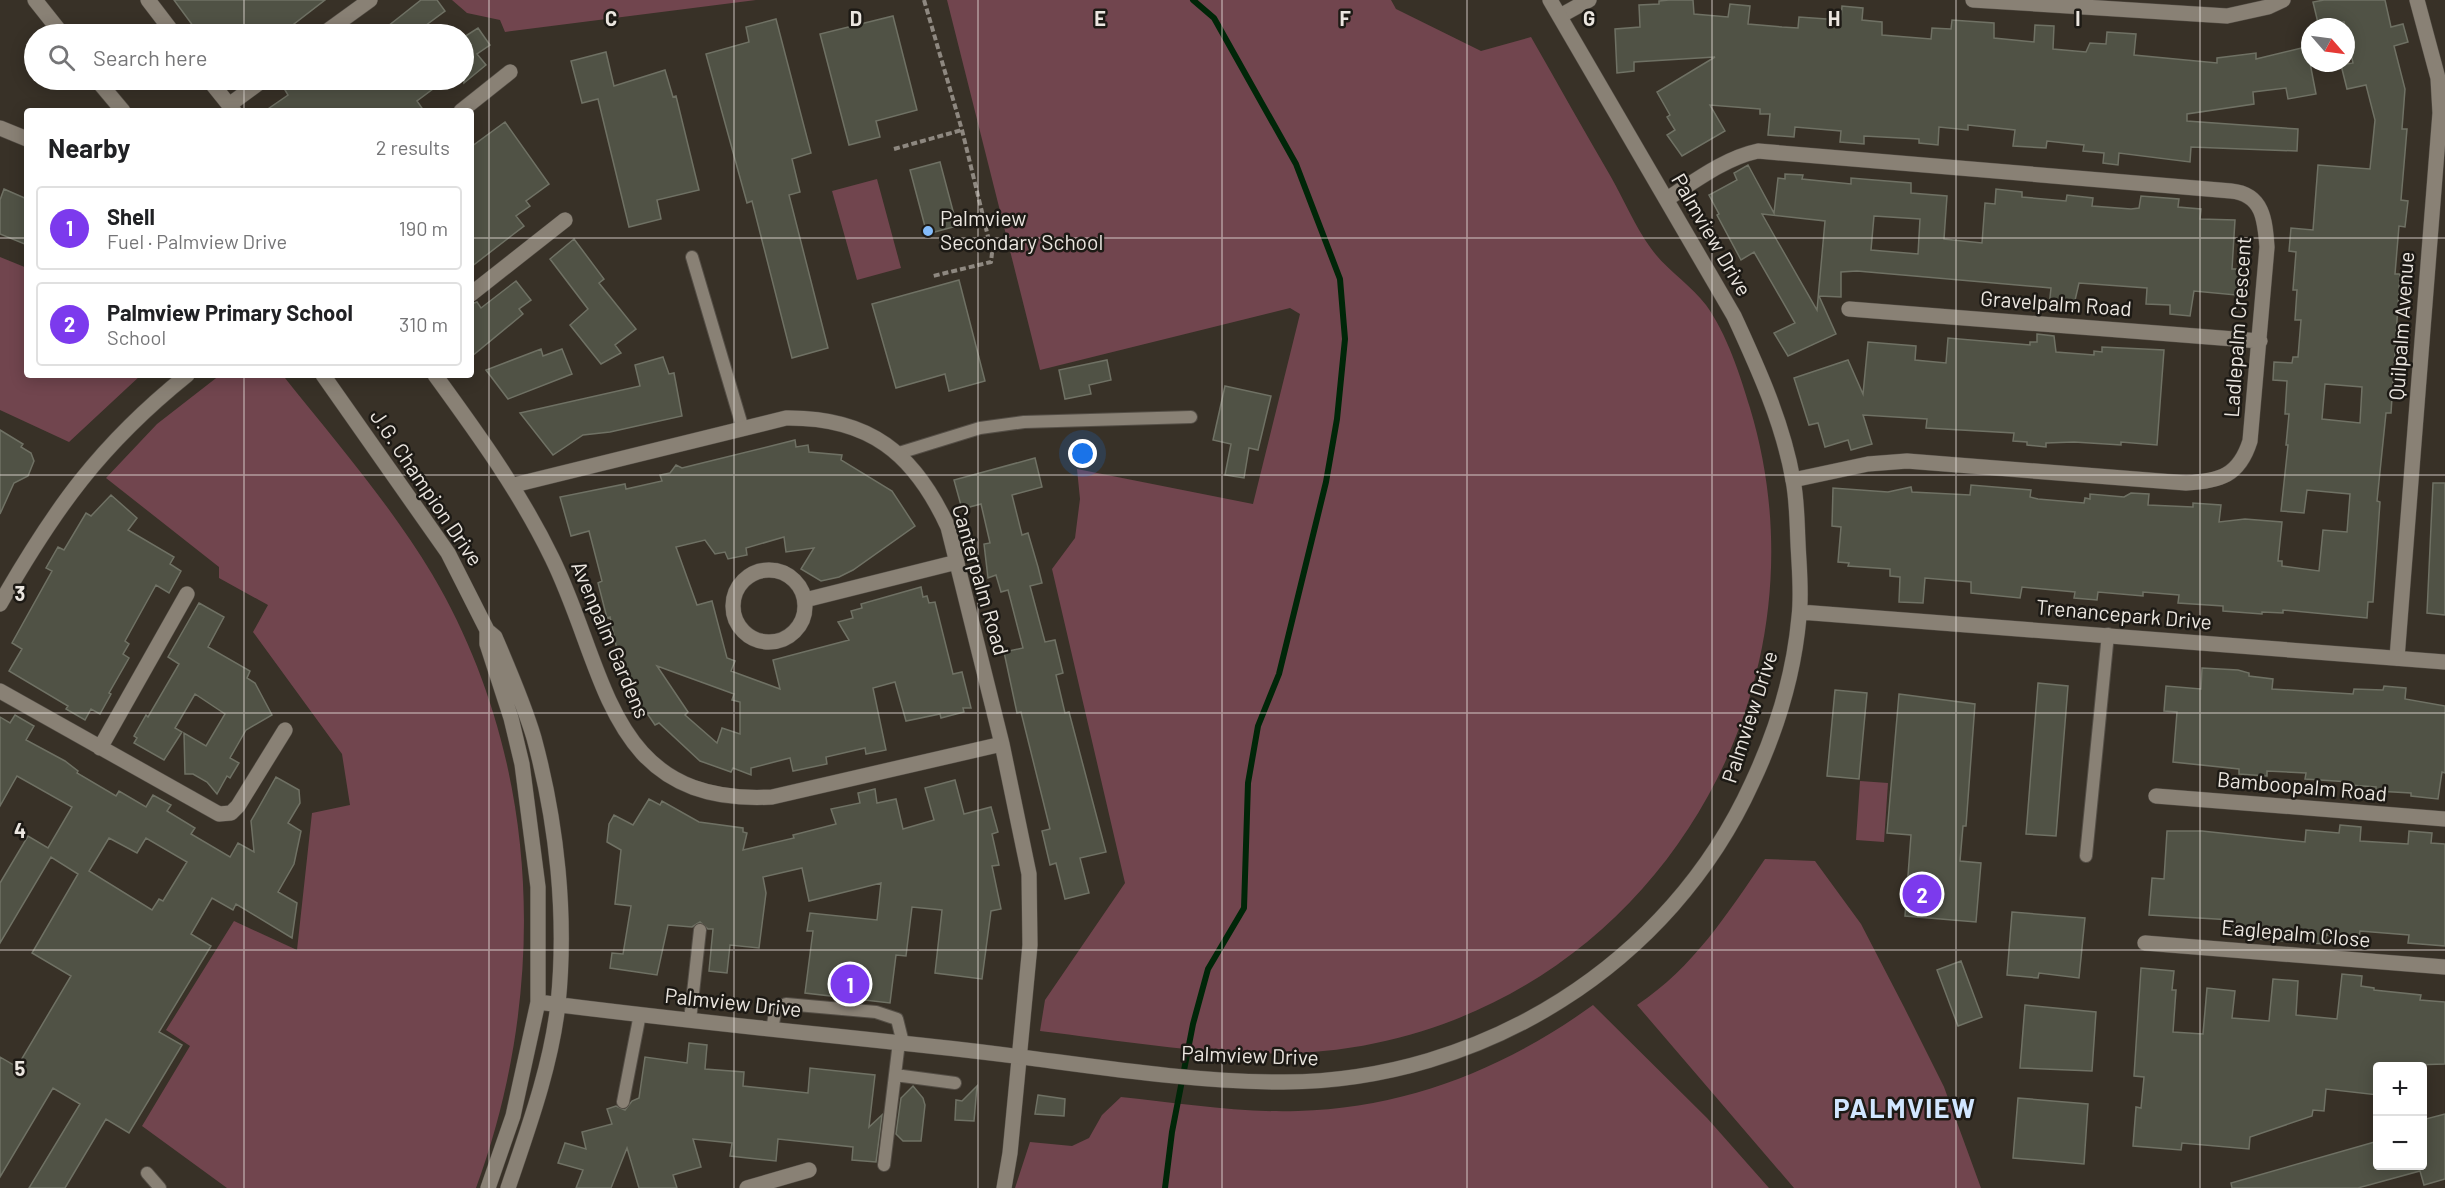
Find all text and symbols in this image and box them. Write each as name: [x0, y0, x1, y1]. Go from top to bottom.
text: C: [605, 6, 617, 30]
text: D: [850, 6, 862, 30]
text: E: [1094, 6, 1106, 30]
text: F: [1339, 6, 1351, 30]
text: G: [1583, 6, 1595, 30]
text: H: [1828, 6, 1840, 30]
text: I: [2075, 6, 2081, 30]
north arrow: [2301, 18, 2355, 72]
search box: [24, 24, 474, 90]
icon: search: [45, 41, 78, 74]
text: Search here: [93, 44, 207, 70]
text: Nearby: [48, 132, 130, 163]
text: 2 results: [376, 135, 450, 159]
street label: Palmview Drive: [1667, 168, 1757, 300]
text: Shell: [107, 203, 155, 229]
place label: Palmview Secondary School: [940, 205, 1103, 254]
text: 1: [66, 216, 73, 240]
text: 190 m: [399, 216, 448, 240]
marker: Palmview Secondary School: [921, 224, 935, 238]
text: Fuel · Palmview Drive: [107, 229, 287, 253]
street label: Ladlepalm Crescent: [2218, 236, 2255, 418]
street label: Quilpalm Avenue: [2383, 251, 2418, 401]
street label: Gravelpalm Road: [1979, 285, 2133, 320]
text: Palmview Primary School: [107, 299, 353, 325]
text: 2: [64, 312, 75, 336]
text: 310 m: [399, 312, 448, 336]
text: School: [107, 325, 166, 349]
street label: J.G. Champion Drive: [366, 404, 489, 570]
your location: [1068, 439, 1097, 468]
street label: Canterpalm Road: [948, 501, 1015, 658]
street label: Avenpalm Gardens: [567, 557, 656, 722]
text: 3: [15, 581, 25, 605]
street label: Trenancepark Drive: [2035, 593, 2213, 634]
street label: Palmview Drive: [1715, 647, 1782, 786]
street label: Bamboopalm Road: [2216, 766, 2388, 805]
text: 4: [14, 818, 26, 842]
pin: 2: [1902, 872, 1942, 916]
street label: Eaglepalm Close: [2220, 914, 2372, 951]
pin: 1: [830, 962, 870, 1006]
street label: Palmview Drive: [663, 982, 803, 1021]
street label: Palmview Drive: [1181, 1040, 1319, 1069]
text: 5: [15, 1056, 26, 1080]
map controls: [2373, 1062, 2427, 1170]
button: +: [2373, 1062, 2427, 1116]
district label: PALMVIEW: [1834, 1091, 1976, 1123]
button: −: [2373, 1116, 2427, 1170]

